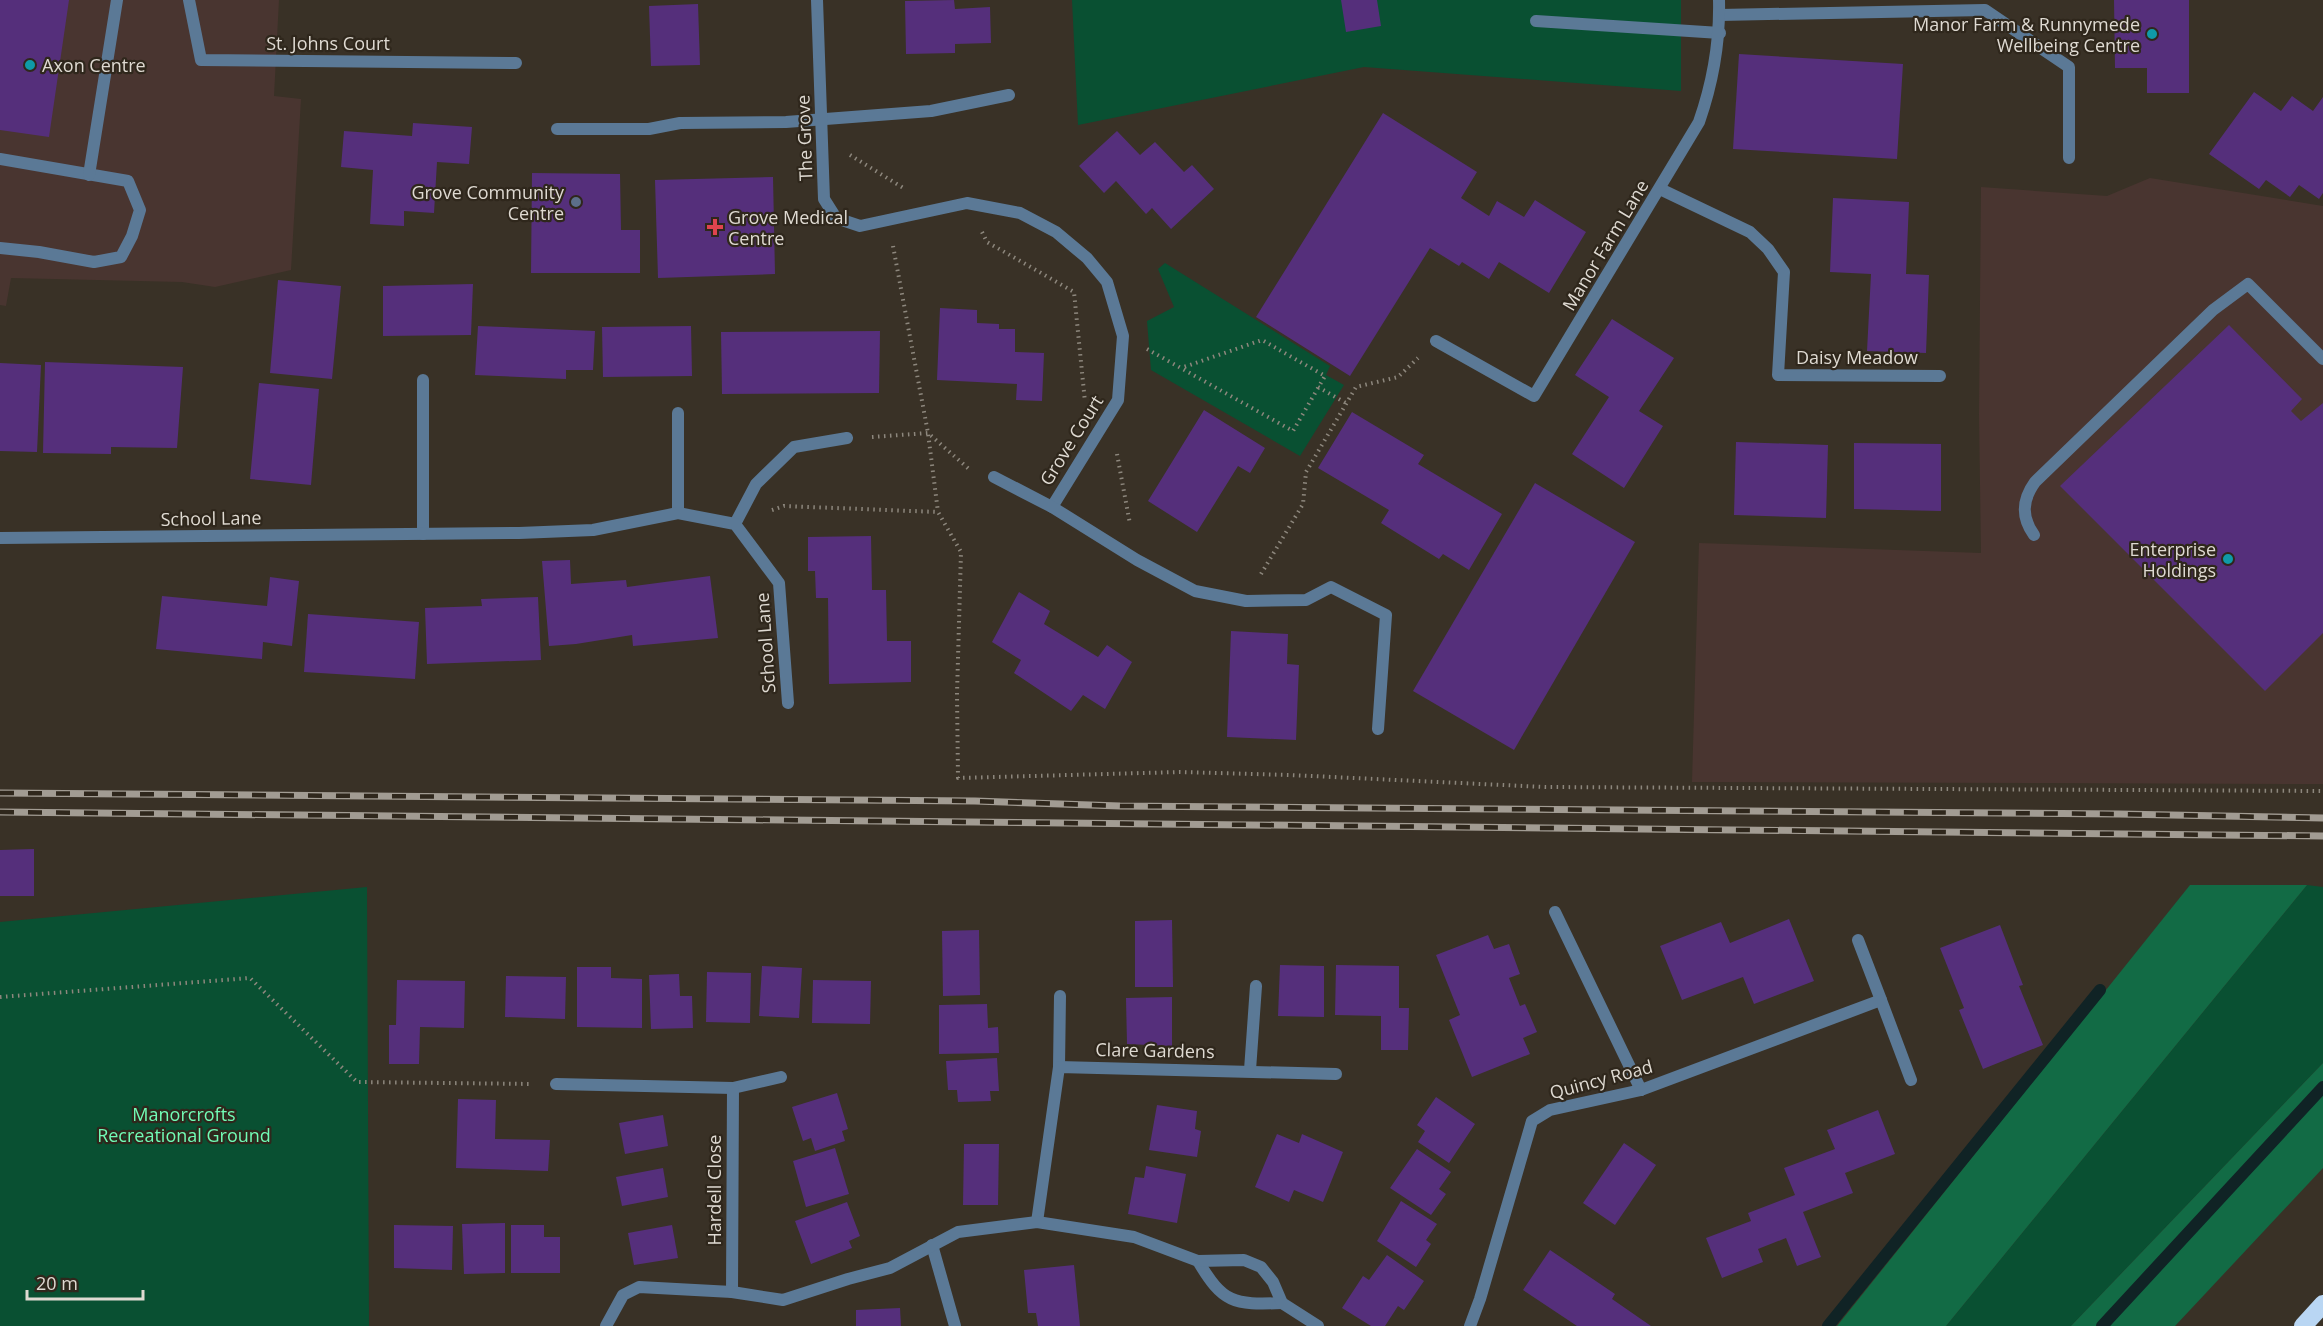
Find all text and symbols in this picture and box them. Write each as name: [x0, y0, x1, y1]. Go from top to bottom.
place label: Manor Farm & Runnymede Wellbeing Centre: [1913, 12, 2140, 57]
marker: Manor Farm & Runnymede Wellbeing Centre: [2145, 27, 2159, 41]
street label: St. Johns Court: [266, 31, 390, 55]
place label: Axon Centre: [42, 53, 146, 77]
marker: Axon Centre: [23, 58, 37, 72]
street label: The Grove: [791, 95, 817, 181]
street label: Manor Farm Lane: [1556, 175, 1654, 315]
place label: Grove Community Centre: [411, 180, 565, 225]
marker: Grove Community Centre: [569, 195, 583, 209]
place label: Grove Medical Centre: [728, 205, 848, 250]
marker: Grove Medical Centre: [706, 218, 724, 236]
street label: Daisy Meadow: [1796, 345, 1918, 369]
street label: Grove Court: [1034, 390, 1108, 490]
street label: School Lane: [160, 505, 262, 531]
place label: Enterprise Holdings: [2129, 537, 2216, 582]
marker: Enterprise Holdings: [2221, 552, 2235, 566]
street label: School Lane: [750, 592, 780, 694]
street label: Clare Gardens: [1095, 1037, 1215, 1063]
street label: Quincy Road: [1547, 1054, 1655, 1104]
park label: Manorcrofts Recreational Ground: [97, 1102, 271, 1147]
street label: Hardell Close: [702, 1135, 726, 1245]
scale bar: [27, 1263, 142, 1301]
text: 20 m: [36, 1271, 78, 1295]

